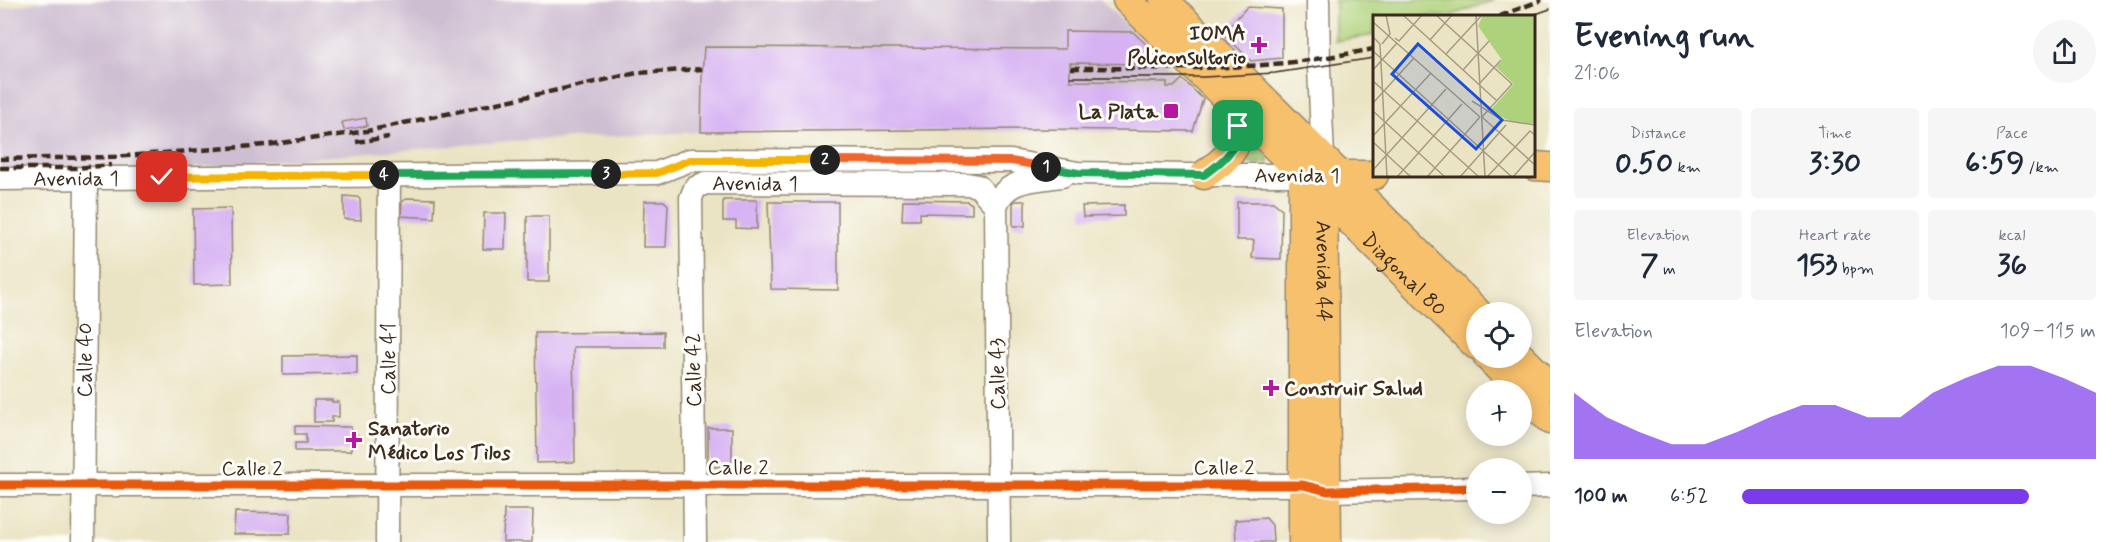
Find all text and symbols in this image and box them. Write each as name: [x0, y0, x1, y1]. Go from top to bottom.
inset map: [1373, 15, 1535, 177]
text: Evening run: [1574, 15, 1754, 59]
place label: IOMA Policonsultorio: [1127, 20, 1246, 72]
button: share: [2033, 20, 2096, 83]
marker: IOMA Policonsultorio: [1250, 36, 1268, 54]
text: 21:06: [1574, 60, 1620, 87]
place label: La Plata: [1078, 98, 1159, 126]
pin: [1212, 100, 1263, 151]
marker: La Plata: [1162, 102, 1180, 120]
icon: arrive: [1221, 109, 1254, 142]
text: Distance: [1630, 123, 1686, 144]
text: Time: [1818, 123, 1852, 144]
text: Pace: [1996, 123, 2028, 144]
text: 0.50: [1615, 144, 1673, 183]
text: 3:30: [1809, 144, 1861, 183]
text: 6:59: [1965, 144, 2024, 183]
pin: 2: [810, 145, 840, 175]
text: 2: [821, 149, 829, 170]
pin: [136, 151, 187, 202]
pin: 1: [1031, 152, 1061, 182]
text: 1: [1042, 156, 1050, 177]
text: km: [1673, 157, 1701, 178]
text: /km: [2024, 157, 2059, 178]
pin: 3: [591, 159, 621, 189]
icon: check: [145, 160, 178, 193]
pin: 4: [369, 160, 399, 190]
street label: Avenida 1: [1254, 162, 1340, 190]
text: 3: [602, 163, 610, 184]
text: 4: [379, 164, 389, 185]
street label: Avenida 1: [33, 165, 119, 194]
street label: Avenida 1: [712, 170, 798, 198]
street label: Avenida 44: [1308, 220, 1338, 322]
text: Elevation: [1627, 225, 1690, 246]
text: Heart rate: [1799, 225, 1871, 246]
text: kcal: [1999, 225, 2025, 246]
street label: Diagonal 80: [1355, 227, 1452, 323]
text: 7: [1640, 246, 1659, 285]
text: 153: [1796, 246, 1838, 285]
text: 36: [1997, 246, 2027, 285]
text: m: [1659, 259, 1676, 280]
text: bpm: [1838, 259, 1874, 280]
map controls: [1466, 302, 1532, 524]
button: locate: [1466, 302, 1532, 368]
text: Elevation: [1574, 318, 1653, 345]
text: 109–115 m: [2000, 318, 2096, 345]
street label: Calle 40: [71, 322, 100, 398]
street label: Calle 41: [375, 323, 403, 395]
street label: Calle 42: [679, 333, 709, 407]
street label: Calle 43: [983, 338, 1013, 410]
place label: Construir Salud: [1284, 375, 1423, 403]
marker: Construir Salud: [1262, 379, 1280, 397]
button: +: [1466, 380, 1532, 446]
place label: Sanatorio Médico Los Tilos: [368, 415, 511, 467]
marker: Sanatorio Médico Los Tilos: [345, 431, 363, 449]
street label: Calle 2: [707, 454, 769, 482]
street label: Calle 2: [1193, 454, 1255, 482]
street label: Calle 2: [221, 455, 283, 483]
button: −: [1466, 458, 1532, 524]
text: 100 m: [1574, 483, 1628, 510]
text: 6:52: [1670, 483, 1708, 510]

